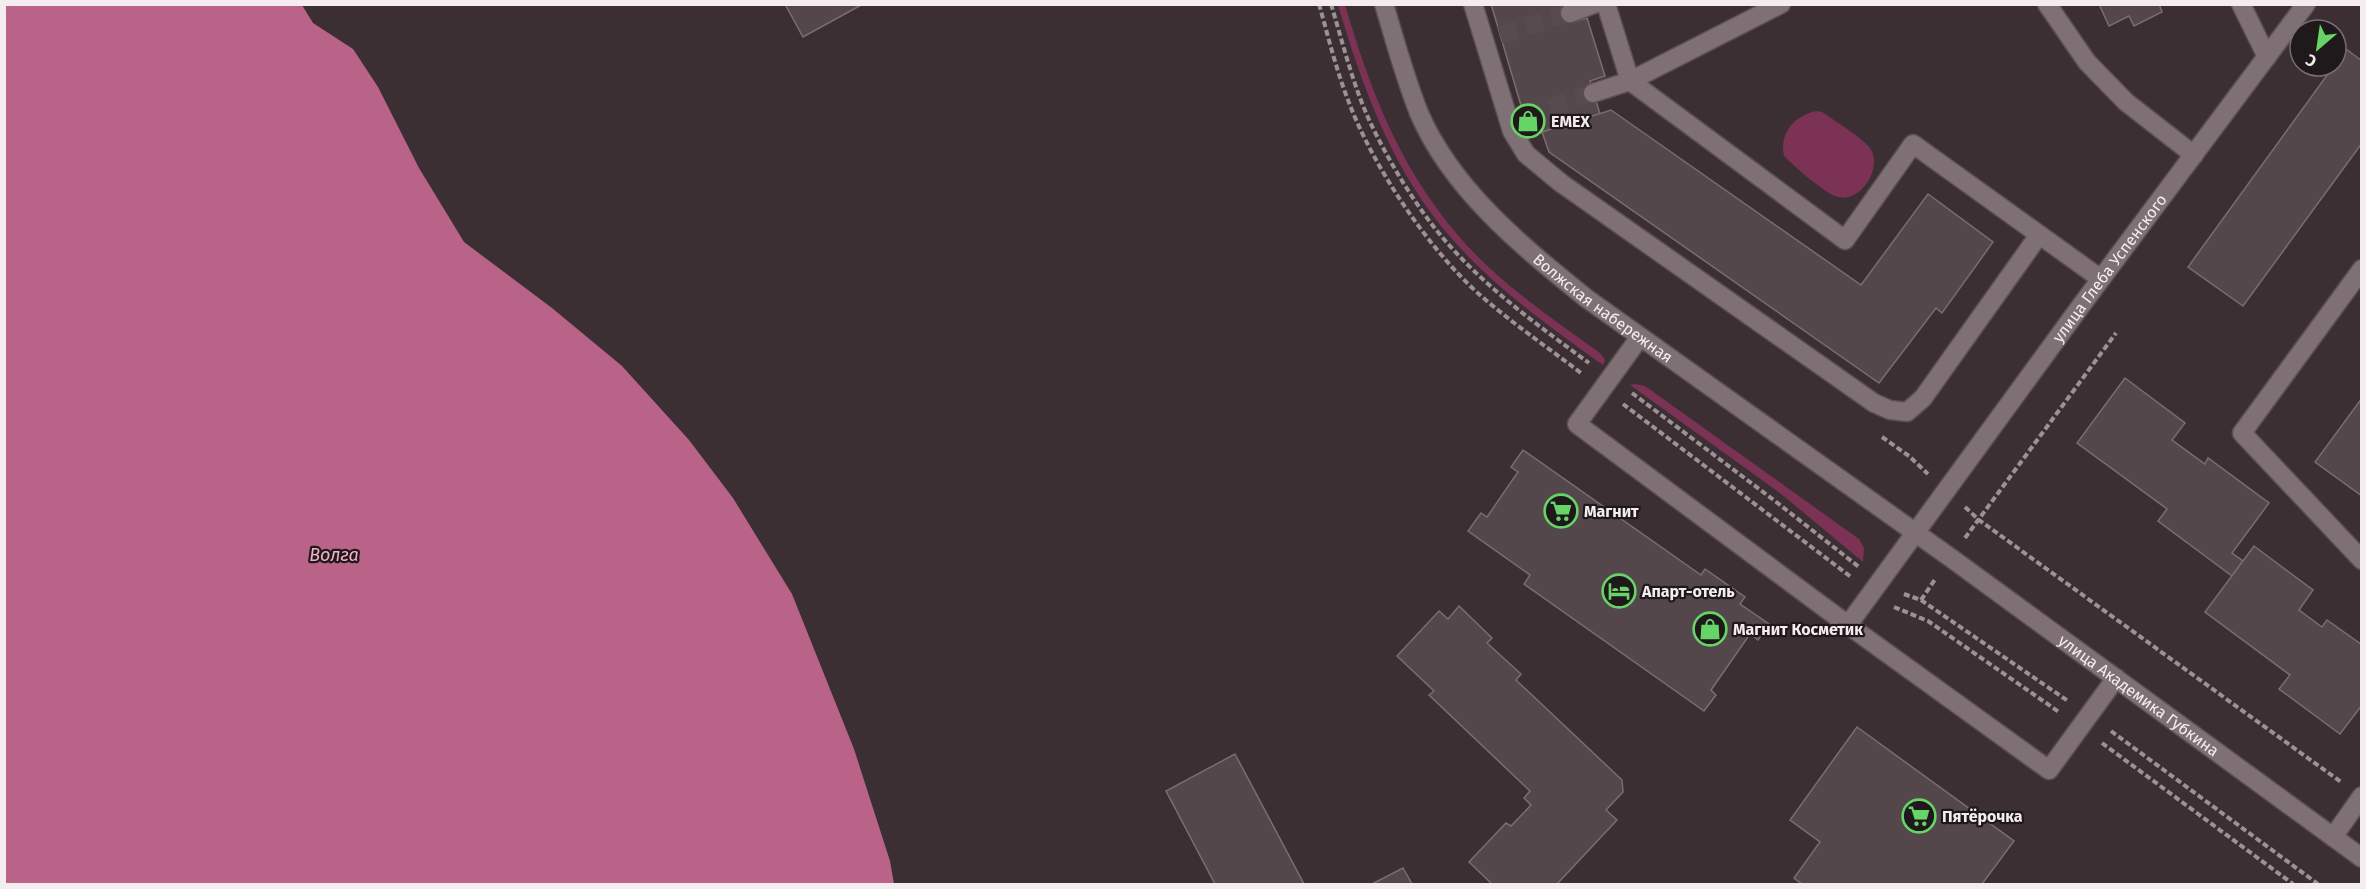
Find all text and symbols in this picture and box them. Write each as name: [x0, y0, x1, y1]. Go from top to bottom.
north arrow: [2288, 18, 2348, 78]
text: С: [2302, 50, 2320, 71]
shop icon: EMEX: [1510, 103, 1546, 139]
place label: EMEX: [1551, 112, 1590, 131]
street label: улица Глеба Успенского: [2048, 191, 2171, 346]
street label: Волжская набережная: [1529, 250, 1676, 367]
supermarket icon: Магнит: [1543, 493, 1579, 529]
place label: Магнит: [1584, 502, 1639, 521]
water label: Волга: [309, 544, 359, 566]
hotel icon: Апарт-отель: [1601, 573, 1637, 609]
place label: Апарт-отель: [1641, 582, 1735, 601]
shop icon: Магнит Косметик: [1692, 611, 1728, 647]
place label: Магнит Косметик: [1733, 620, 1863, 639]
street label: улица Академика Губкина: [2055, 631, 2223, 760]
supermarket icon: Пятёрочка: [1901, 798, 1937, 834]
place label: Пятёрочка: [1942, 807, 2023, 826]

